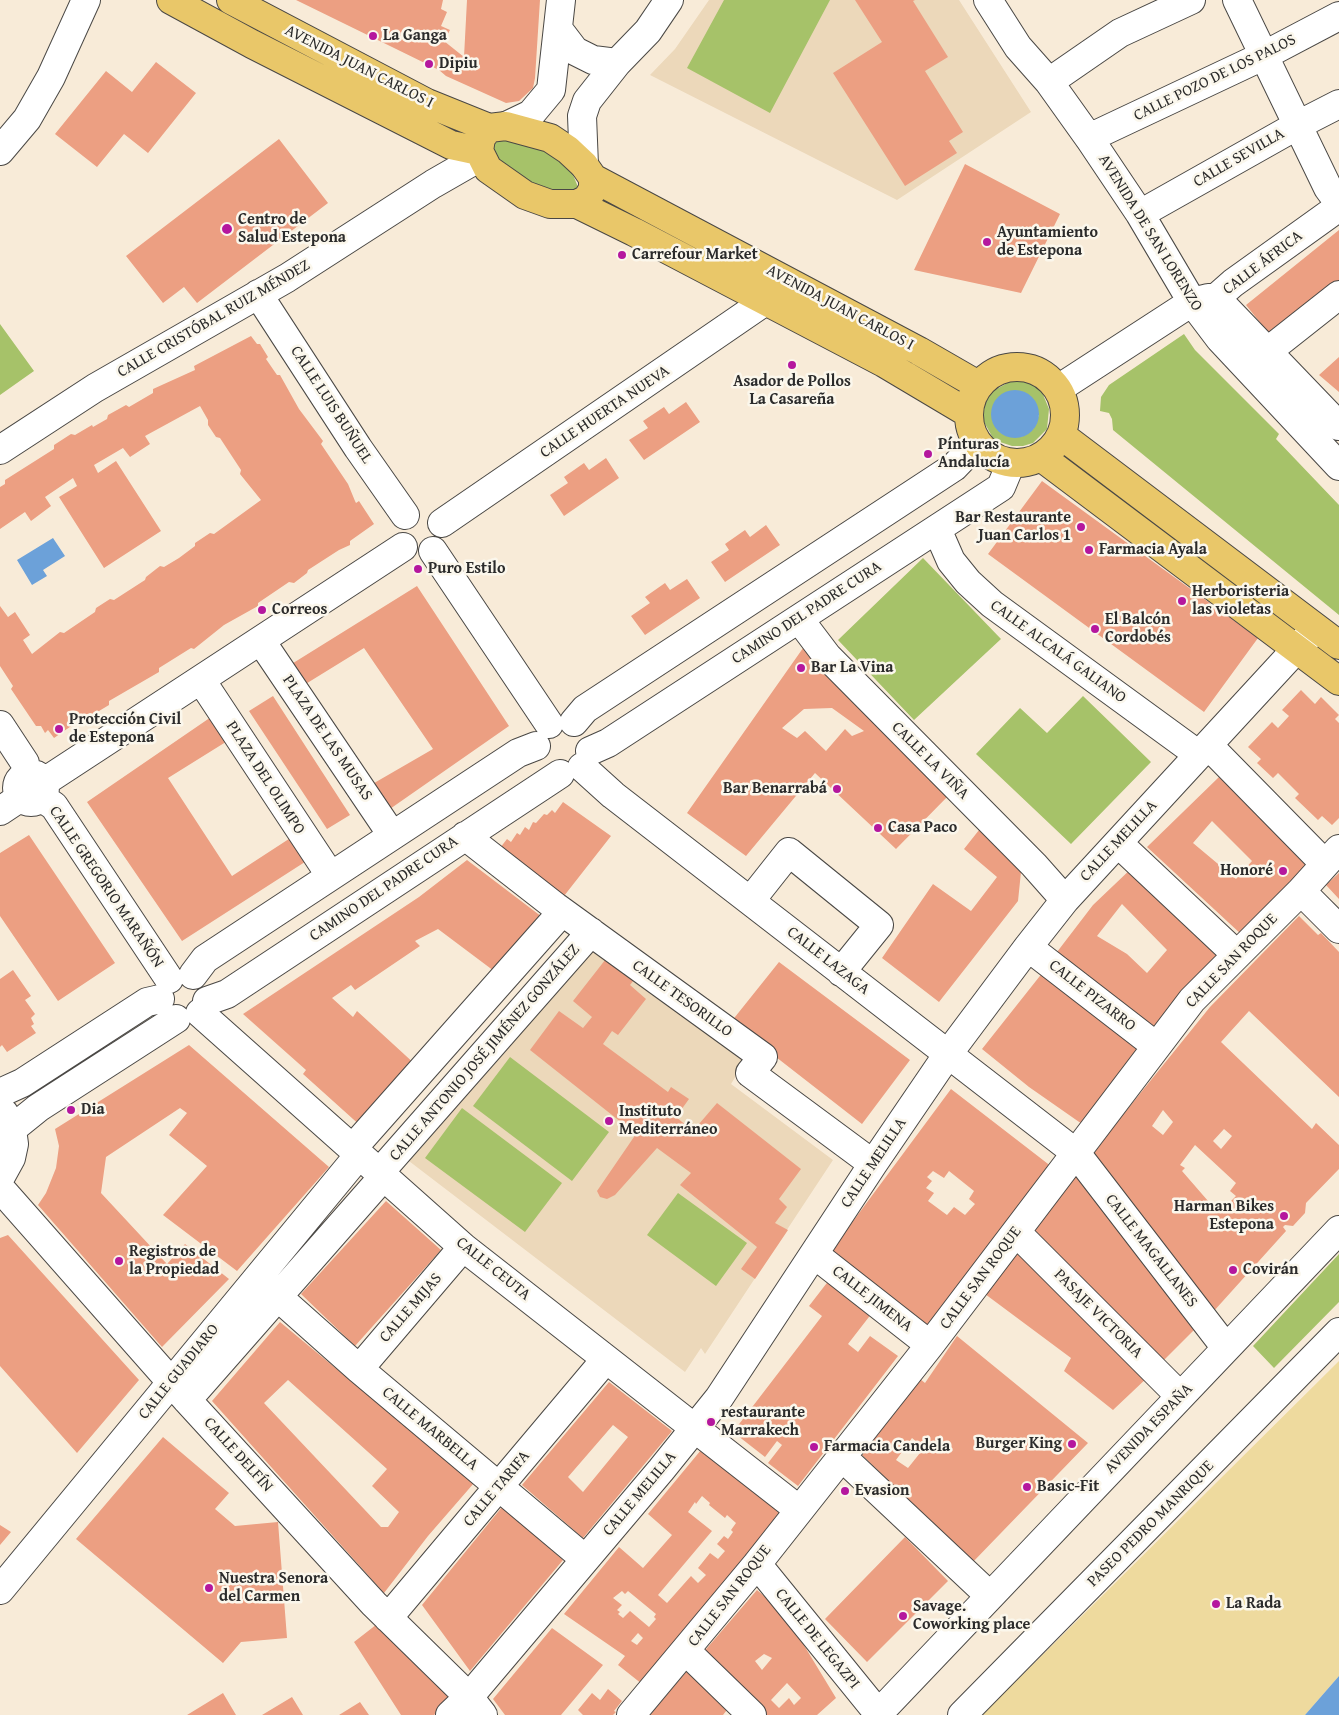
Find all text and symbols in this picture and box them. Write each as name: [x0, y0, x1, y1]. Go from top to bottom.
street label: AVENIDA JUAN CARLOS I: [281, 21, 437, 113]
place label: La Ganga: [383, 26, 447, 46]
marker: La Ganga: [367, 30, 379, 42]
street label: CALLE POZO DE LOS PALOS: [1131, 30, 1299, 126]
place label: Dipiu: [439, 54, 478, 74]
marker: Dipiu: [423, 58, 435, 70]
street label: CALLE SEVILLA: [1190, 124, 1288, 192]
street label: AVENIDA DE SAN LORENZO: [1094, 151, 1206, 315]
place label: Centro de Salud Estepona: [238, 210, 346, 248]
marker: Centro de Salud Estepona: [220, 222, 234, 236]
place label: Ayuntamiento de Estepona: [997, 223, 1098, 261]
street label: CALLE ÁFRICA: [1219, 227, 1307, 299]
marker: Ayuntamiento de Estepona: [981, 236, 993, 248]
place label: Carrefour Market: [632, 245, 758, 265]
marker: Carrefour Market: [616, 249, 628, 261]
street label: CALLE CRISTÓBAL RUIZ MÉNDEZ: [114, 256, 314, 382]
street label: AVENIDA JUAN CARLOS I: [763, 261, 917, 355]
street label: CALLE LUIS BUÑUEL: [286, 343, 376, 467]
marker: Asador de Pollos La Casareña: [786, 359, 798, 371]
street label: CALLE HUERTA NUEVA: [537, 361, 673, 463]
place label: Asador de Pollos La Casareña: [733, 372, 851, 410]
place label: Pínturas Andalucía: [938, 435, 1010, 473]
marker: Pínturas Andalucía: [922, 448, 934, 460]
place label: Bar Restaurante Juan Carlos 1: [955, 508, 1071, 546]
marker: Bar Restaurante Juan Carlos 1: [1075, 521, 1087, 533]
place label: Farmacia Ayala: [1099, 540, 1207, 560]
marker: Farmacia Ayala: [1083, 544, 1095, 556]
street label: CAMINO DEL PADRE CURA: [728, 557, 886, 669]
place label: Puro Estilo: [428, 559, 506, 579]
marker: Puro Estilo: [412, 563, 424, 575]
place label: Herboristeria las violetas: [1192, 582, 1289, 620]
marker: Herboristeria las violetas: [1176, 595, 1188, 607]
street label: CALLE ALCALÁ GALIANO: [986, 596, 1130, 708]
place label: Correos: [272, 600, 327, 620]
marker: Correos: [256, 604, 268, 616]
place label: El Balcón Cordobés: [1105, 610, 1171, 648]
marker: El Balcón Cordobés: [1089, 623, 1101, 635]
place label: Bar La Vina: [811, 658, 893, 678]
marker: Bar La Vina: [795, 662, 807, 674]
street label: PLAZA DE LAS MUSAS: [278, 672, 376, 804]
place label: Protección Civil de Estepona: [69, 710, 181, 748]
street label: PLAZA DEL OLIMPO: [221, 718, 309, 838]
street label: CALLE LA VIÑA: [887, 718, 973, 804]
marker: Protección Civil de Estepona: [53, 723, 65, 735]
place label: Bar Benarrabá: [723, 779, 827, 799]
marker: Bar Benarrabá: [831, 783, 843, 795]
street label: CALLE MELILLA: [1076, 796, 1162, 886]
street label: CALLE GREGORIO MARAÑÓN: [45, 803, 167, 971]
place label: Casa Paco: [888, 818, 957, 838]
marker: Casa Paco: [872, 822, 884, 834]
street label: CAMINO DEL PADRE CURA: [306, 832, 462, 946]
place label: Honoré: [1220, 861, 1273, 881]
marker: Honoré: [1277, 865, 1289, 877]
street label: CALLE SAN ROQUE: [1182, 910, 1282, 1012]
street label: CALLE LAZAGA: [783, 923, 873, 999]
street label: CALLE ANTONIO JOSÉ JIMÉNEZ GONZÁLEZ: [386, 941, 584, 1165]
street label: CALLE TESORILLO: [628, 956, 736, 1042]
street label: CALLE PIZARRO: [1045, 956, 1139, 1036]
place label: Dia: [81, 1100, 105, 1120]
place label: Instituto Mediterráneo: [619, 1102, 717, 1140]
marker: Dia: [65, 1104, 77, 1116]
street label: CALLE MELILLA: [837, 1114, 911, 1212]
marker: Instituto Mediterráneo: [603, 1115, 615, 1127]
street label: CALLE MAGALLANES: [1101, 1191, 1201, 1311]
place label: Harman Bikes Estepona: [1174, 1197, 1274, 1235]
marker: Harman Bikes Estepona: [1278, 1210, 1290, 1222]
street label: CALLE SAN ROQUE: [936, 1223, 1026, 1333]
street label: CALLE CEUTA: [452, 1233, 534, 1305]
place label: Registros de la Propiedad: [129, 1242, 219, 1280]
marker: Registros de la Propiedad: [113, 1255, 125, 1267]
place label: Covirán: [1243, 1260, 1298, 1280]
street label: CALLE JIMENA: [828, 1262, 916, 1336]
marker: Covirán: [1227, 1264, 1239, 1276]
street label: PASAJE VICTORIA: [1049, 1265, 1147, 1363]
street label: CALLE MIJAS: [376, 1269, 446, 1347]
street label: CALLE GUADIARO: [135, 1320, 223, 1424]
street label: AVENIDA ESPAÑA: [1101, 1380, 1197, 1478]
street label: CALLE MARBELLA: [378, 1383, 482, 1475]
place label: restaurante Marrakech: [721, 1403, 805, 1441]
street label: CALLE DELFÍN: [199, 1414, 277, 1496]
marker: restaurante Marrakech: [705, 1416, 717, 1428]
place label: Burger King: [975, 1434, 1062, 1454]
place label: Farmacia Candela: [824, 1437, 950, 1457]
marker: Burger King: [1066, 1438, 1078, 1450]
marker: Farmacia Candela: [808, 1441, 820, 1453]
street label: CALLE TARIFA: [460, 1447, 534, 1531]
street label: CALLE MELILLA: [599, 1448, 681, 1540]
street label: PASEO PEDRO MANRIQUE: [1084, 1457, 1218, 1591]
place label: Basic-Fit: [1037, 1477, 1099, 1497]
place label: Evasion: [855, 1481, 909, 1501]
marker: Basic-Fit: [1021, 1481, 1033, 1493]
marker: Evasion: [839, 1485, 851, 1497]
street label: CALLE SAN ROQUE: [684, 1541, 776, 1651]
place label: Nuestra Senora del Carmen: [219, 1569, 328, 1607]
marker: Nuestra Senora del Carmen: [203, 1582, 215, 1594]
street label: CALLE DE LEGAZPI: [771, 1585, 863, 1693]
place label: La Rada: [1226, 1594, 1282, 1614]
place label: Savage. Coworking place: [913, 1597, 1030, 1635]
marker: La Rada: [1210, 1598, 1222, 1610]
marker: Savage. Coworking place: [897, 1610, 909, 1622]

